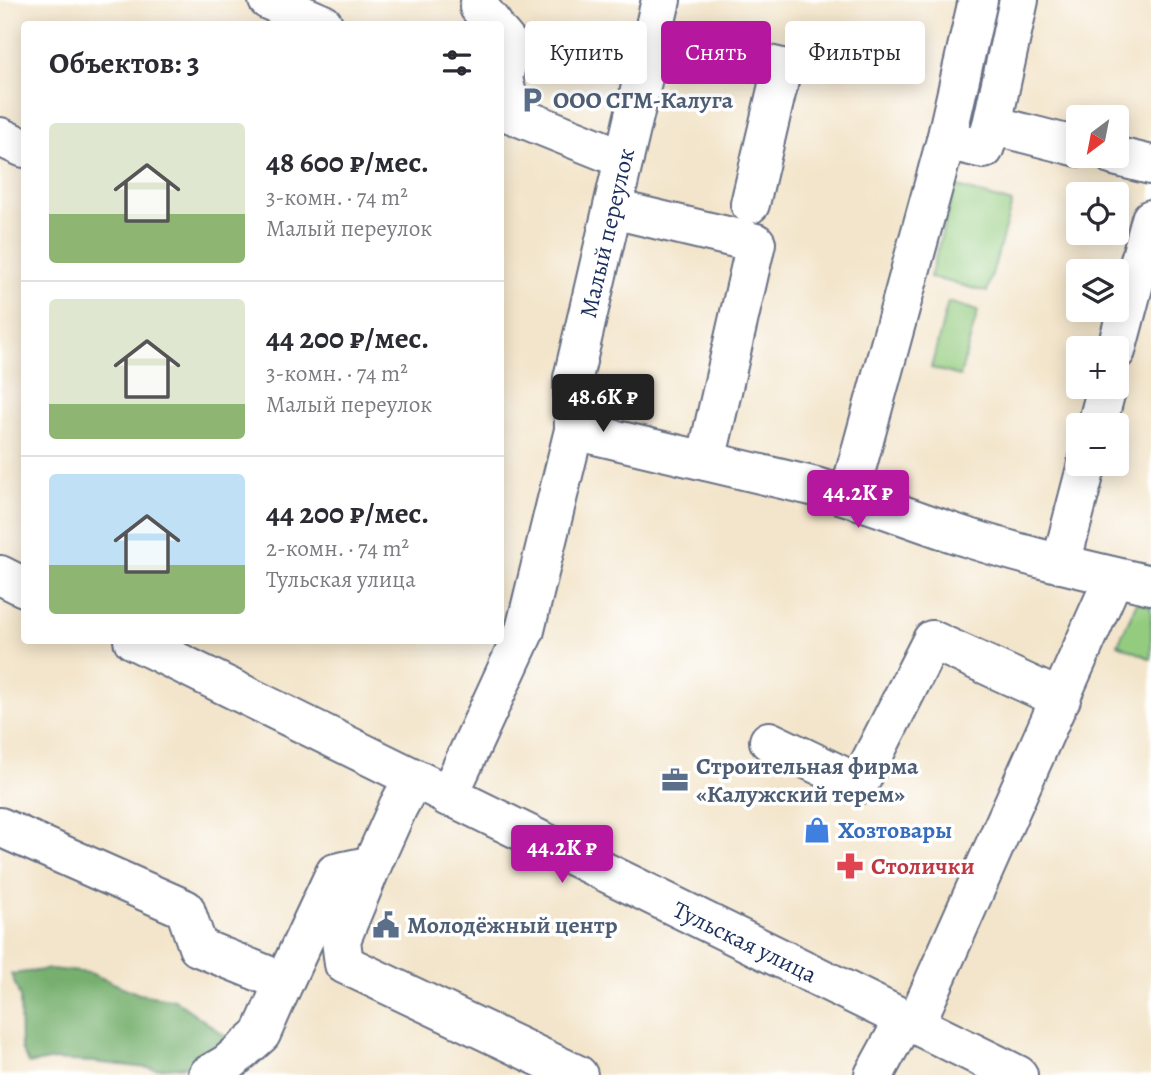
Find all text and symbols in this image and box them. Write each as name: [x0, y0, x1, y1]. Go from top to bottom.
chip: Купить: [525, 21, 647, 84]
chip: Снять: [661, 21, 771, 84]
chip: Фильтры: [785, 21, 925, 84]
text: Объектов: 3: [49, 43, 200, 83]
icon: filters: [438, 44, 476, 82]
place label: ООО СГМ-Калуга: [553, 84, 734, 116]
parking icon: ООО СГМ-Калуга: [517, 85, 547, 115]
north arrow: [1066, 105, 1129, 168]
map controls: [1066, 105, 1129, 476]
text: 48 600 ₽/мес.: [266, 142, 429, 182]
street label: Малый переулок: [572, 145, 642, 321]
icon: home: [105, 151, 189, 235]
text: 3-комн. · 74 m²: [266, 182, 408, 213]
button: locate: [1066, 182, 1129, 245]
text: Малый переулок: [266, 213, 432, 244]
button: layers: [1066, 259, 1129, 322]
text: 44 200 ₽/мес.: [266, 318, 429, 358]
icon: home: [105, 327, 189, 411]
button: +: [1066, 336, 1129, 399]
text: 3-комн. · 74 m²: [266, 358, 408, 389]
pin: 48.6K ₽: [538, 374, 668, 434]
text: 48.6K ₽: [568, 381, 638, 412]
text: Малый переулок: [266, 389, 432, 420]
button: −: [1066, 413, 1129, 476]
pin: 44.2K ₽: [793, 470, 923, 530]
text: 44.2K ₽: [823, 477, 893, 508]
text: 44 200 ₽/мес.: [266, 493, 429, 533]
icon: home: [105, 502, 189, 586]
text: 2-комн. · 74 m²: [266, 533, 409, 564]
text: Тульская улица: [266, 564, 416, 595]
place label: Строительная фирма «Калужский терем»: [696, 750, 919, 810]
office icon: Строительная фирма «Калужский терем»: [660, 765, 690, 795]
place label: Хозтовары: [838, 814, 952, 846]
shop icon: Хозтовары: [802, 815, 832, 845]
pin: 44.2K ₽: [497, 826, 627, 885]
text: 44.2K ₽: [527, 832, 597, 863]
place label: Столички: [871, 850, 975, 882]
pharmacy icon: Столички: [835, 851, 865, 881]
street label: Тульская улица: [668, 893, 822, 991]
place label: Молодёжный центр: [407, 909, 618, 941]
public building icon: Молодёжный центр: [371, 910, 401, 940]

